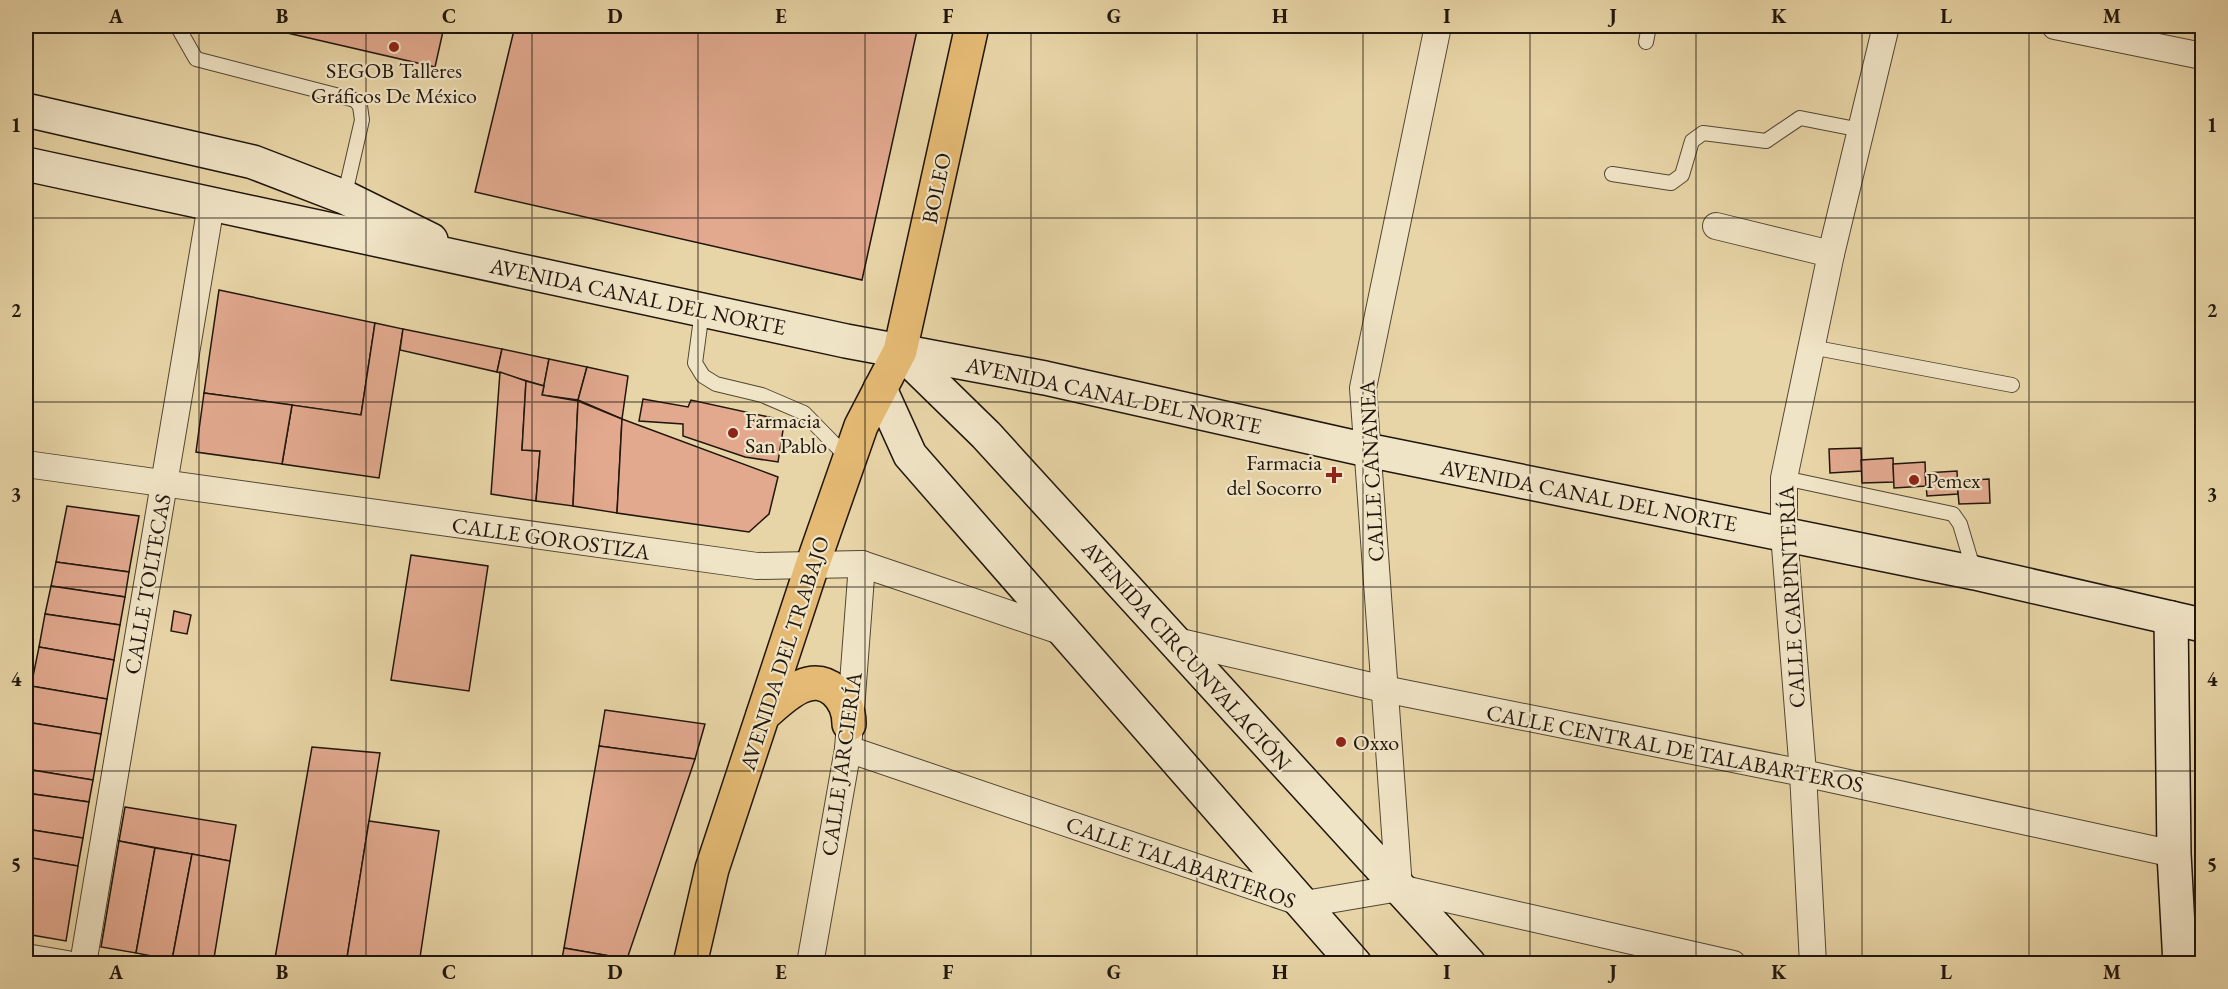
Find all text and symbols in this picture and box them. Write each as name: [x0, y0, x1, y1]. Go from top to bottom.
text: A: [108, 3, 124, 29]
text: B: [276, 3, 288, 29]
text: C: [442, 3, 456, 29]
text: D: [607, 3, 623, 29]
text: E: [775, 3, 787, 29]
text: F: [943, 3, 954, 29]
text: G: [1107, 3, 1121, 29]
text: H: [1272, 3, 1288, 29]
text: I: [1443, 3, 1451, 29]
text: J: [1607, 3, 1617, 29]
text: K: [1771, 3, 1787, 29]
text: L: [1940, 3, 1952, 29]
text: M: [2103, 3, 2121, 29]
marker: SEGOB Talleres Gráficos De México: [387, 40, 401, 54]
place label: SEGOB Talleres Gráficos De México: [311, 56, 477, 110]
text: 1: [11, 112, 21, 138]
text: 1: [2207, 112, 2217, 138]
street label: BOLEO: [915, 150, 958, 226]
street label: AVENIDA CANAL DEL NORTE: [486, 251, 788, 342]
text: 2: [11, 297, 22, 323]
text: 2: [2207, 297, 2218, 323]
street label: AVENIDA CANAL DEL NORTE: [962, 350, 1264, 441]
street label: CALLE CANANEA: [1352, 379, 1391, 563]
place label: Farmacia San Pablo: [745, 406, 827, 460]
marker: Farmacia San Pablo: [726, 426, 740, 440]
place label: Farmacia del Socorro: [1226, 448, 1322, 502]
street label: AVENIDA CANAL DEL NORTE: [1437, 452, 1740, 539]
place label: Pemex: [1926, 466, 1981, 495]
marker: Farmacia del Socorro: [1327, 468, 1341, 482]
marker: Pemex: [1907, 473, 1921, 487]
text: 3: [11, 481, 21, 507]
text: 3: [2207, 481, 2217, 507]
street label: CALLE CARPINTERÍA: [1771, 484, 1812, 709]
street label: CALLE TOLTECAS: [117, 492, 178, 677]
street label: CALLE GOROSTIZA: [450, 510, 653, 567]
street label: AVENIDA DEL TRABAJO: [733, 532, 836, 775]
street label: AVENIDA CIRCUNVALACIÓN: [1075, 534, 1298, 777]
text: 4: [11, 666, 22, 692]
text: 4: [2207, 666, 2218, 692]
street label: CALLE JARCIERÍA: [814, 669, 869, 858]
street label: CALLE CENTRAL DE TALABARTEROS: [1484, 698, 1866, 799]
place label: Oxxo: [1353, 728, 1399, 757]
marker: Oxxo: [1334, 735, 1348, 749]
street label: CALLE TALABARTEROS: [1062, 810, 1299, 915]
text: 5: [11, 851, 21, 877]
text: 5: [2207, 851, 2217, 877]
text: A: [108, 959, 124, 985]
text: B: [276, 959, 288, 985]
text: C: [442, 959, 456, 985]
text: D: [607, 959, 623, 985]
text: E: [775, 959, 787, 985]
text: F: [943, 959, 954, 985]
text: G: [1107, 959, 1121, 985]
text: H: [1272, 959, 1288, 985]
text: I: [1443, 959, 1451, 985]
text: J: [1607, 959, 1617, 985]
text: K: [1771, 959, 1787, 985]
text: L: [1940, 959, 1952, 985]
text: M: [2103, 959, 2121, 985]

